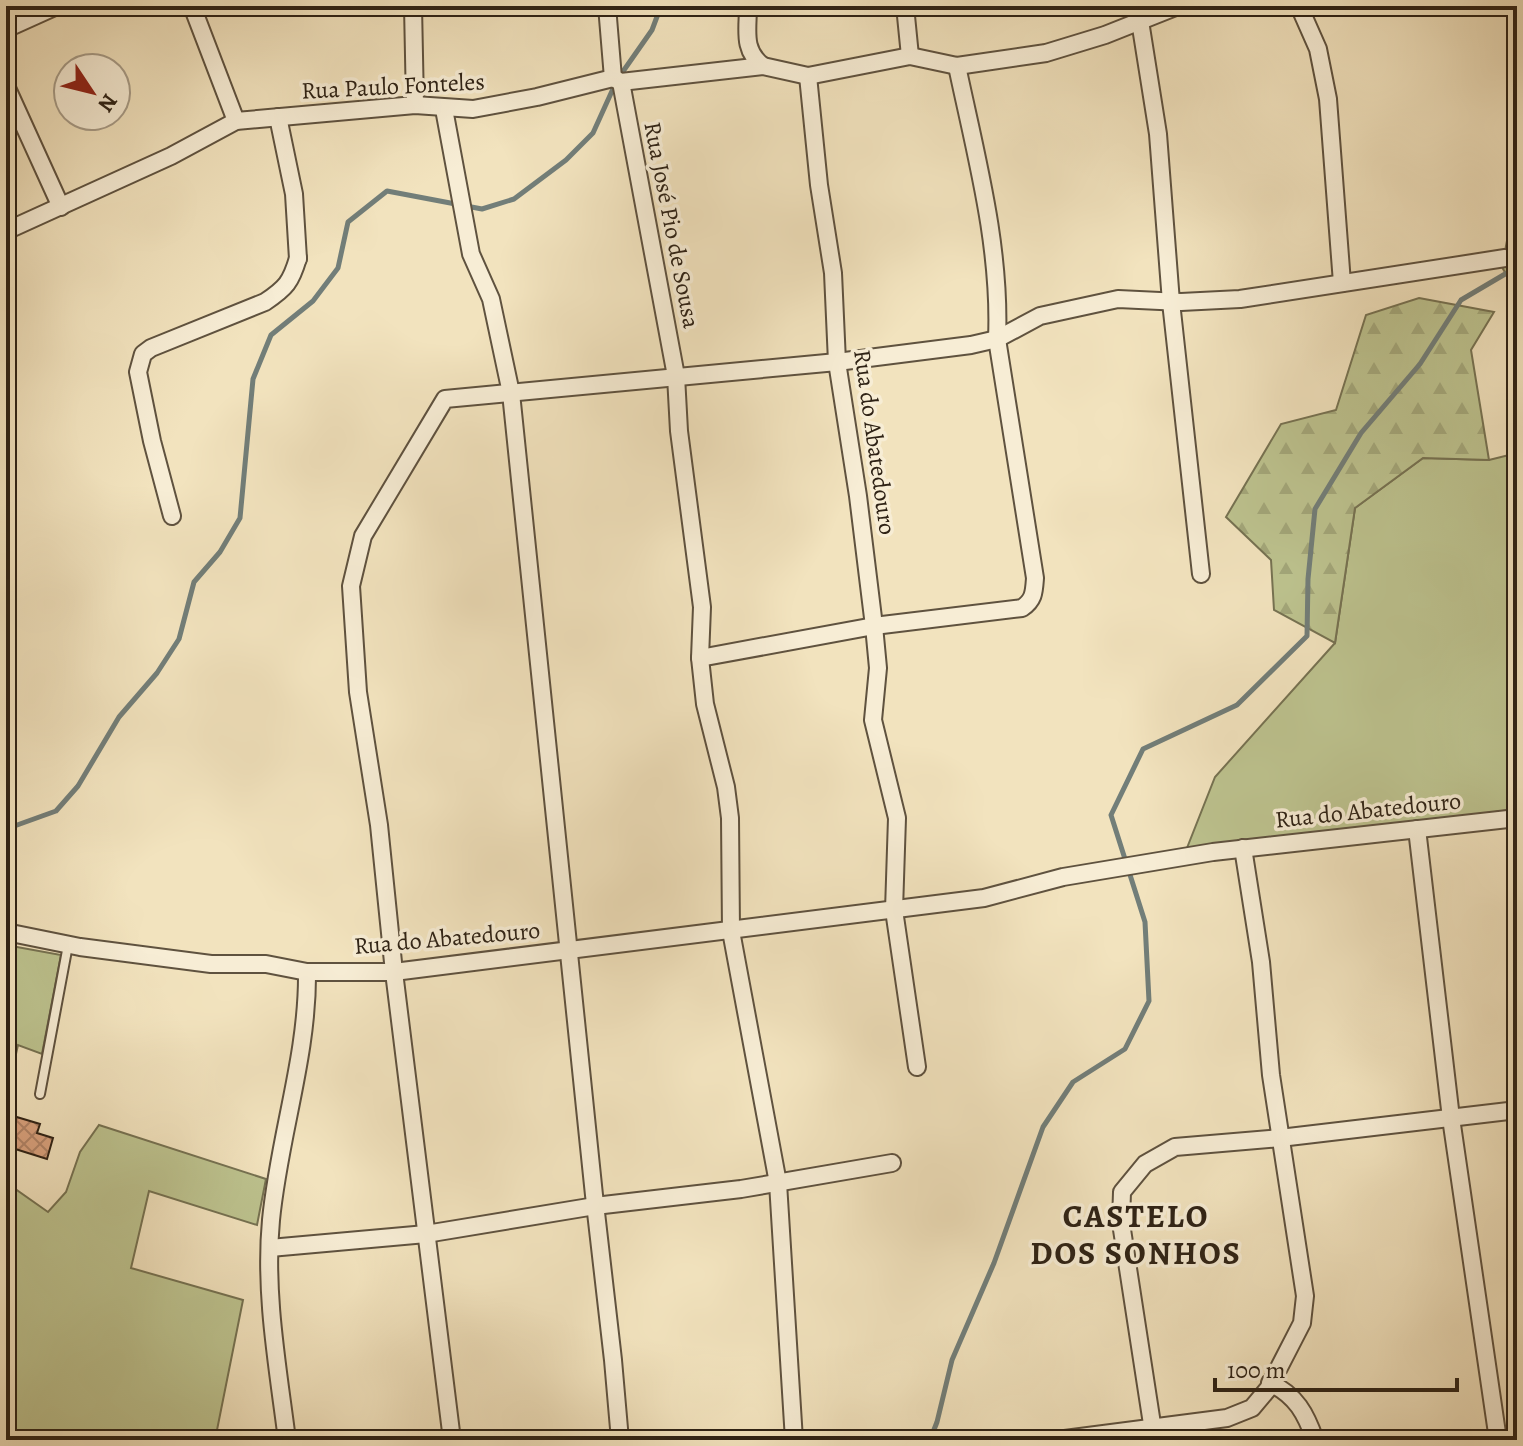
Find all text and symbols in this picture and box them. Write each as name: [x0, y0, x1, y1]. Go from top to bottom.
north arrow: [52, 52, 132, 132]
street label: Rua Paulo Fonteles: [300, 65, 486, 107]
text: N: [91, 88, 124, 118]
street label: Rua José Pio de Sousa: [636, 119, 708, 332]
street label: Rua do Abatedouro: [846, 347, 904, 537]
street label: Rua do Abatedouro: [1273, 784, 1463, 836]
street label: Rua do Abatedouro: [353, 914, 541, 962]
district label: CASTELO DOS SONHOS: [1030, 1194, 1242, 1275]
scale bar: [1215, 1342, 1457, 1392]
text: 100 m: [1227, 1354, 1286, 1386]

